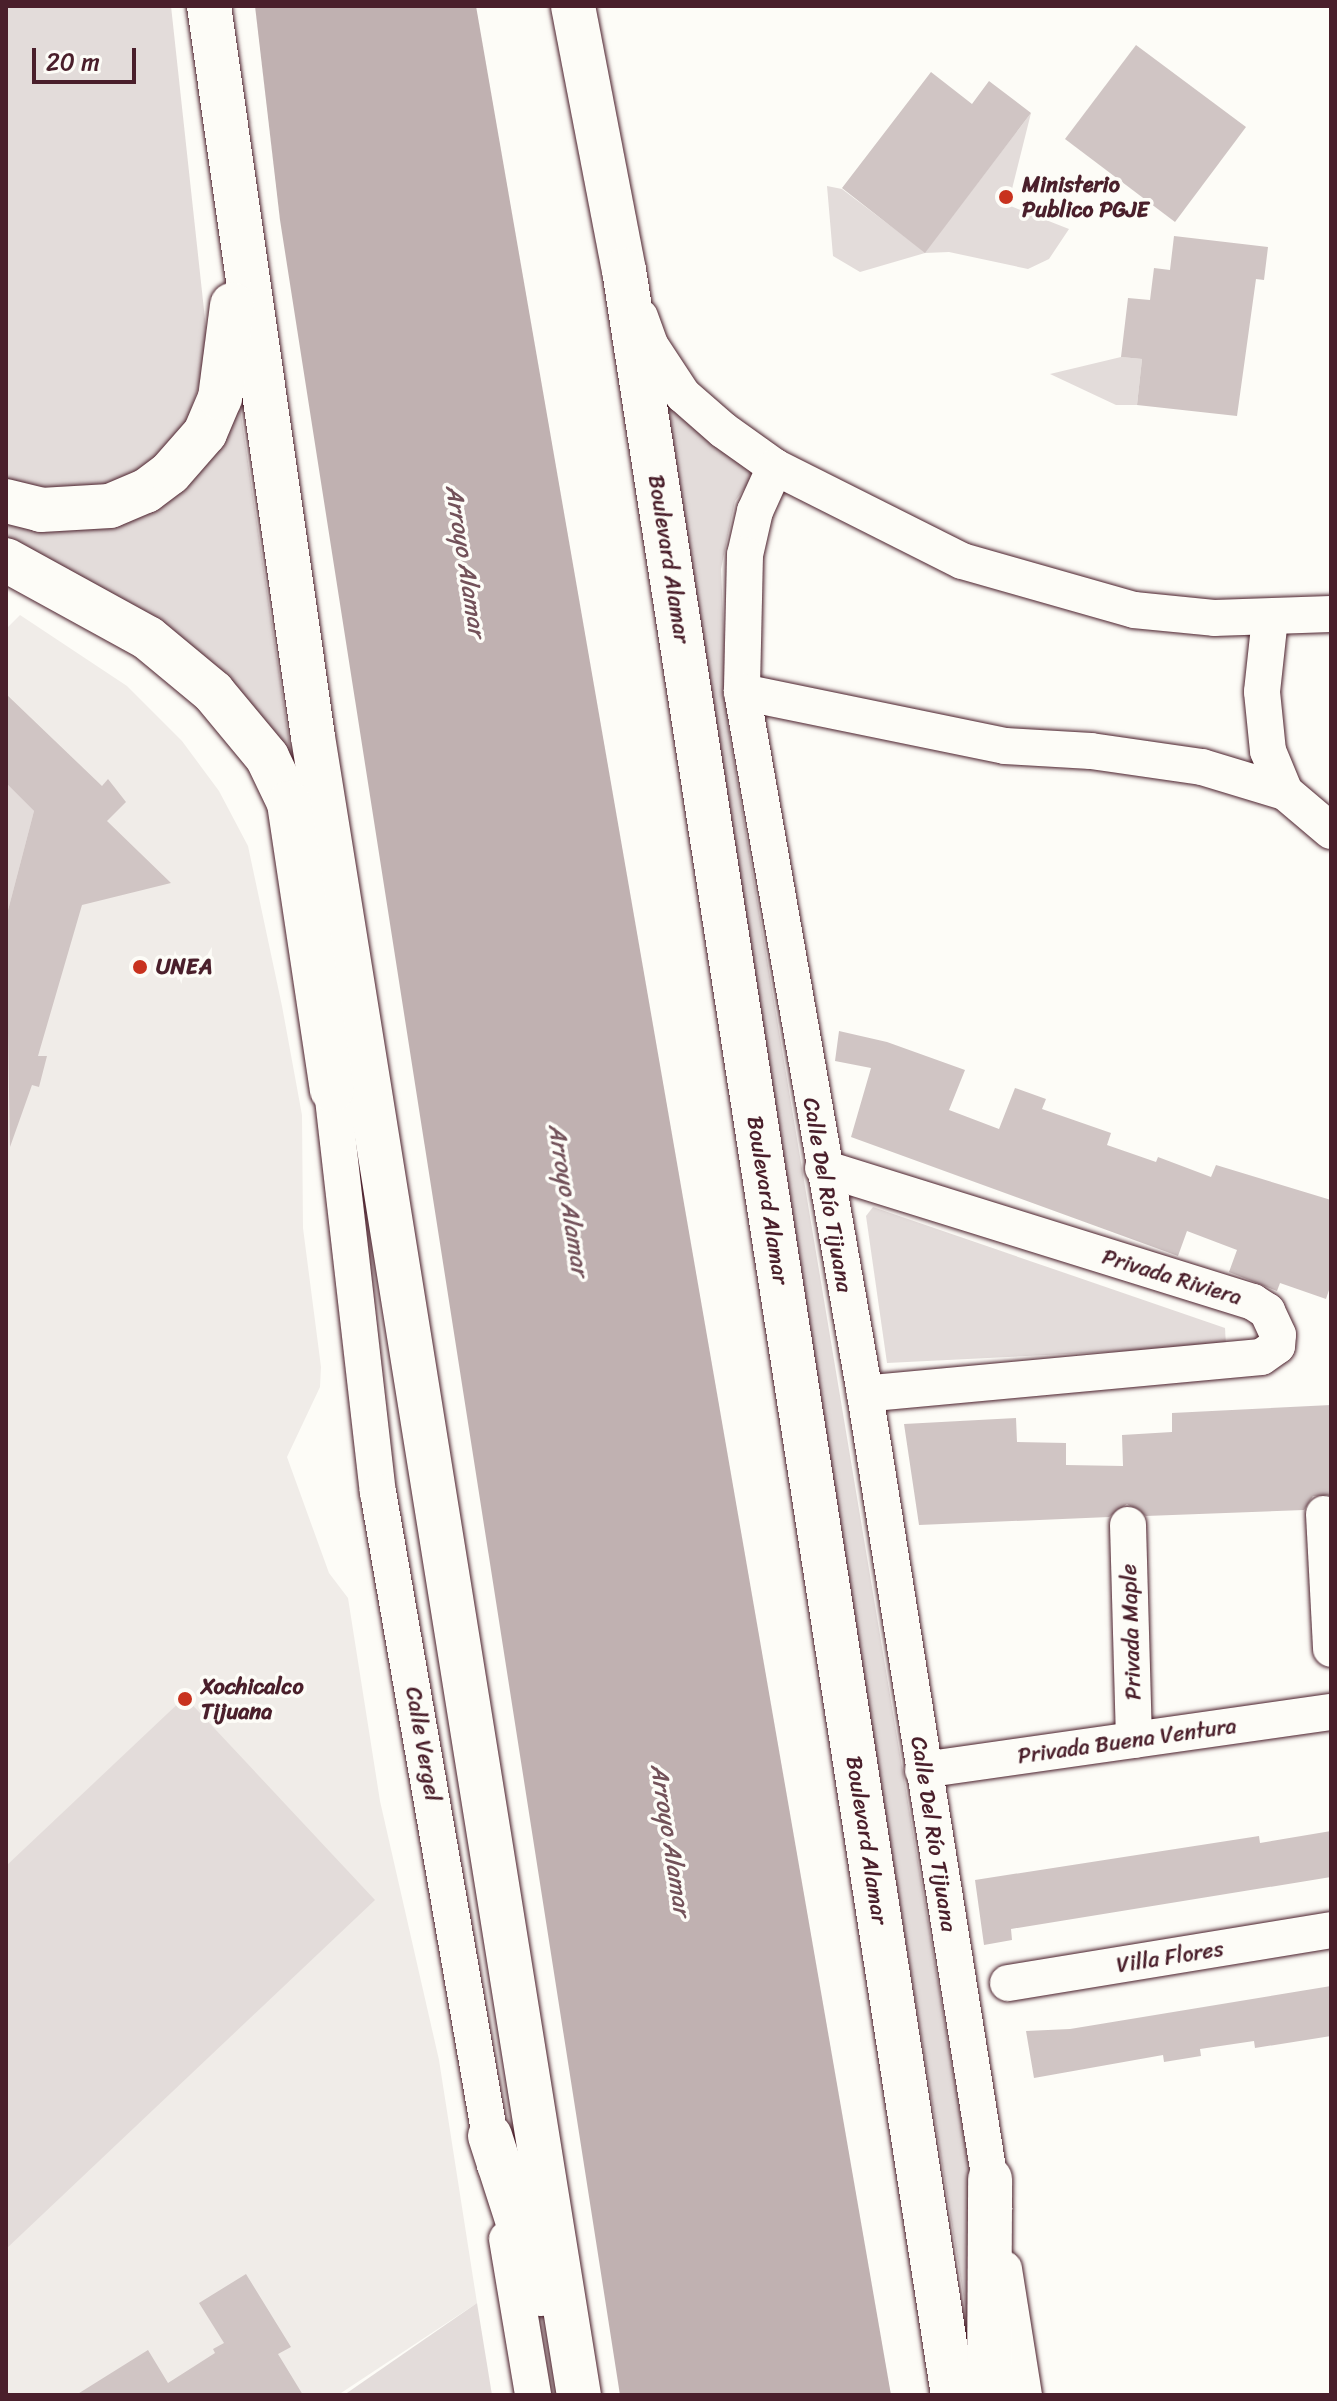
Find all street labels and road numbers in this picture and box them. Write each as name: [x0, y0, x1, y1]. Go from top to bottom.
street label: Boulevard Alamar: [643, 473, 695, 645]
street label: Calle Del Río Tijuana: [798, 1095, 858, 1295]
street label: Boulevard Alamar: [742, 1114, 794, 1286]
street label: Privada Riviera: [1099, 1243, 1245, 1311]
street label: Privada Maple: [1115, 1563, 1147, 1701]
street label: Calle Vergel: [400, 1685, 446, 1803]
street label: Privada Buena Ventura: [1016, 1713, 1238, 1769]
street label: Calle Del Río Tijuana: [905, 1734, 963, 1934]
street label: Boulevard Alamar: [841, 1754, 893, 1926]
street label: Villa Flores: [1115, 1936, 1225, 1978]

